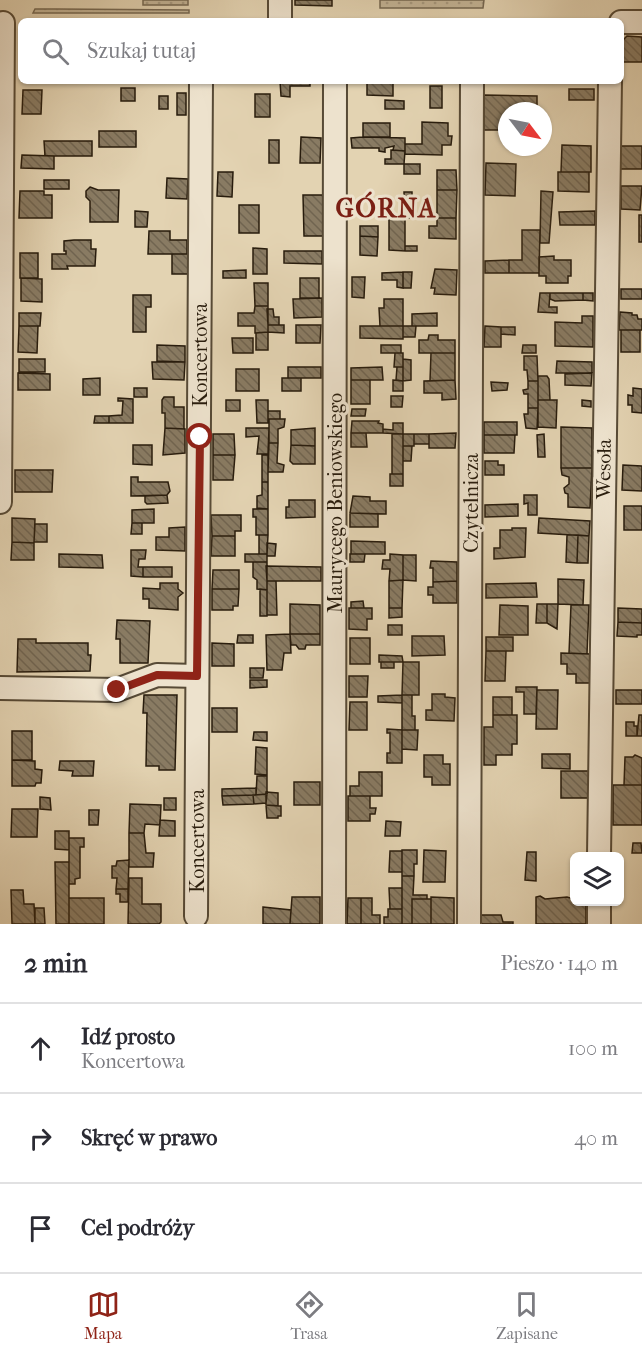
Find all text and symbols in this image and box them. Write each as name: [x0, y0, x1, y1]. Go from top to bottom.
search box: [18, 18, 624, 84]
icon: search: [39, 35, 72, 68]
text: Szukaj tutaj: [87, 38, 196, 64]
north arrow: [498, 102, 552, 156]
district label: GÓRNA: [335, 191, 437, 224]
street label: Koncertowa: [189, 302, 212, 407]
street label: Maurycego Beniowskiego: [324, 393, 347, 613]
route start: [186, 423, 212, 449]
street label: Wesoła: [592, 438, 616, 500]
street label: Czytelnicza: [460, 452, 483, 553]
route end: [103, 676, 129, 702]
street label: Koncertowa: [186, 788, 209, 893]
map controls: [570, 852, 624, 906]
button: layers: [570, 852, 624, 906]
text: 2 min: [24, 948, 87, 979]
text: Pieszo · 140 m: [500, 952, 618, 975]
text: Idź prosto: [81, 1024, 175, 1050]
icon: ahead: [24, 1032, 57, 1065]
text: 100 m: [568, 1037, 618, 1060]
text: Koncertowa: [81, 1050, 185, 1073]
icon: right: [24, 1122, 57, 1155]
text: Skręć w prawo: [81, 1125, 217, 1151]
text: 40 m: [574, 1127, 618, 1150]
icon: arrive: [24, 1212, 57, 1245]
text: Cel podróży: [81, 1215, 194, 1241]
tab: Mapa: [84, 1288, 122, 1343]
tab: Trasa: [290, 1288, 328, 1343]
tab: Zapisane: [496, 1288, 558, 1343]

